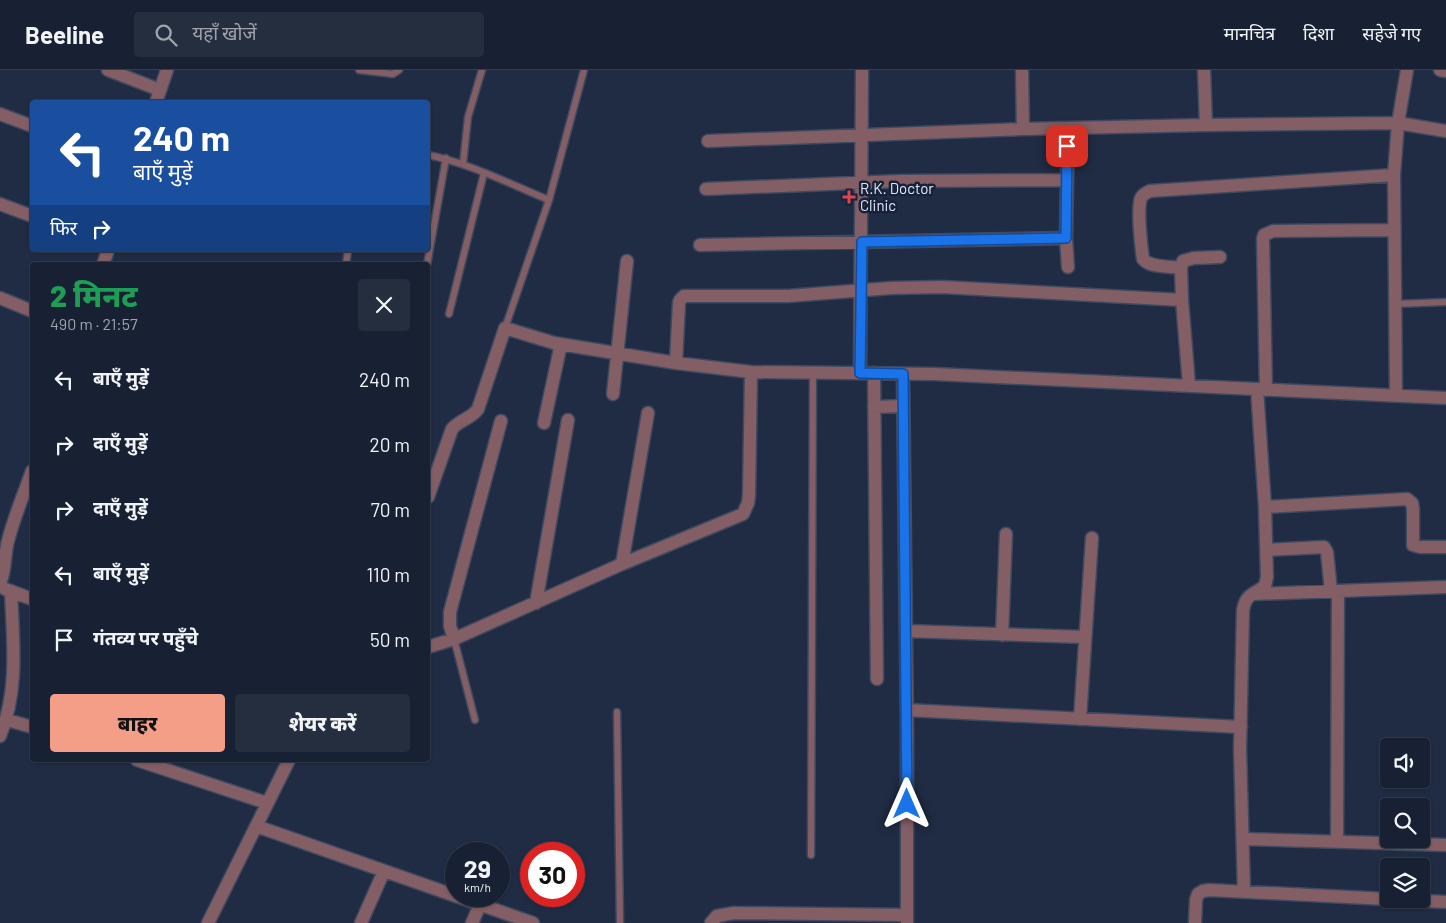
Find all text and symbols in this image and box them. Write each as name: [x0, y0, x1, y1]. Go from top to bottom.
search box: [134, 12, 484, 57]
text: Beeline: [25, 20, 104, 49]
icon: search: [152, 21, 180, 49]
text: यहाँ खोजें: [192, 21, 257, 44]
text: मानचित्र: [1224, 22, 1275, 44]
text: दिशा: [1303, 22, 1334, 44]
text: सहेजे गए: [1362, 22, 1421, 44]
text: 240 m: [133, 116, 230, 158]
icon: left: [50, 120, 115, 185]
pin: [1046, 125, 1088, 167]
icon: arrive: [1053, 132, 1081, 160]
text: बाएँ मुड़ें: [133, 158, 193, 184]
place label: R.K. Doctor Clinic: [860, 179, 934, 214]
marker: R.K. Doctor Clinic: [842, 190, 856, 204]
icon: right: [87, 215, 115, 243]
text: फिर: [50, 216, 77, 239]
text: 2 मिनट: [50, 277, 138, 313]
button: close: [358, 279, 410, 331]
text: 490 m · 21:57: [50, 314, 138, 333]
icon: left: [50, 366, 78, 394]
text: बाएँ मुड़ें: [93, 366, 149, 389]
text: 240 m: [359, 368, 410, 391]
icon: right: [50, 431, 78, 459]
text: दाएँ मुड़ें: [93, 431, 148, 454]
text: 20 m: [370, 433, 410, 456]
icon: right: [50, 496, 78, 524]
text: दाएँ मुड़ें: [93, 496, 148, 519]
text: 70 m: [371, 498, 410, 521]
icon: left: [50, 561, 78, 589]
text: बाएँ मुड़ें: [93, 561, 149, 584]
text: 110 m: [366, 563, 410, 586]
icon: arrive: [50, 626, 78, 654]
text: गंतव्य पर पहुँचे: [93, 626, 198, 649]
text: 50 m: [370, 628, 410, 651]
button: बाहर: [50, 694, 225, 752]
button: शेयर करें: [235, 694, 410, 752]
map controls: [1380, 738, 1430, 908]
button: sound: [1380, 738, 1430, 788]
position arrow: [880, 777, 932, 829]
button: search: [1380, 798, 1430, 848]
speed limit sign: 30: [520, 842, 585, 907]
text: 29: [464, 853, 491, 883]
button: layers: [1380, 858, 1430, 908]
text: km/h: [464, 880, 491, 894]

